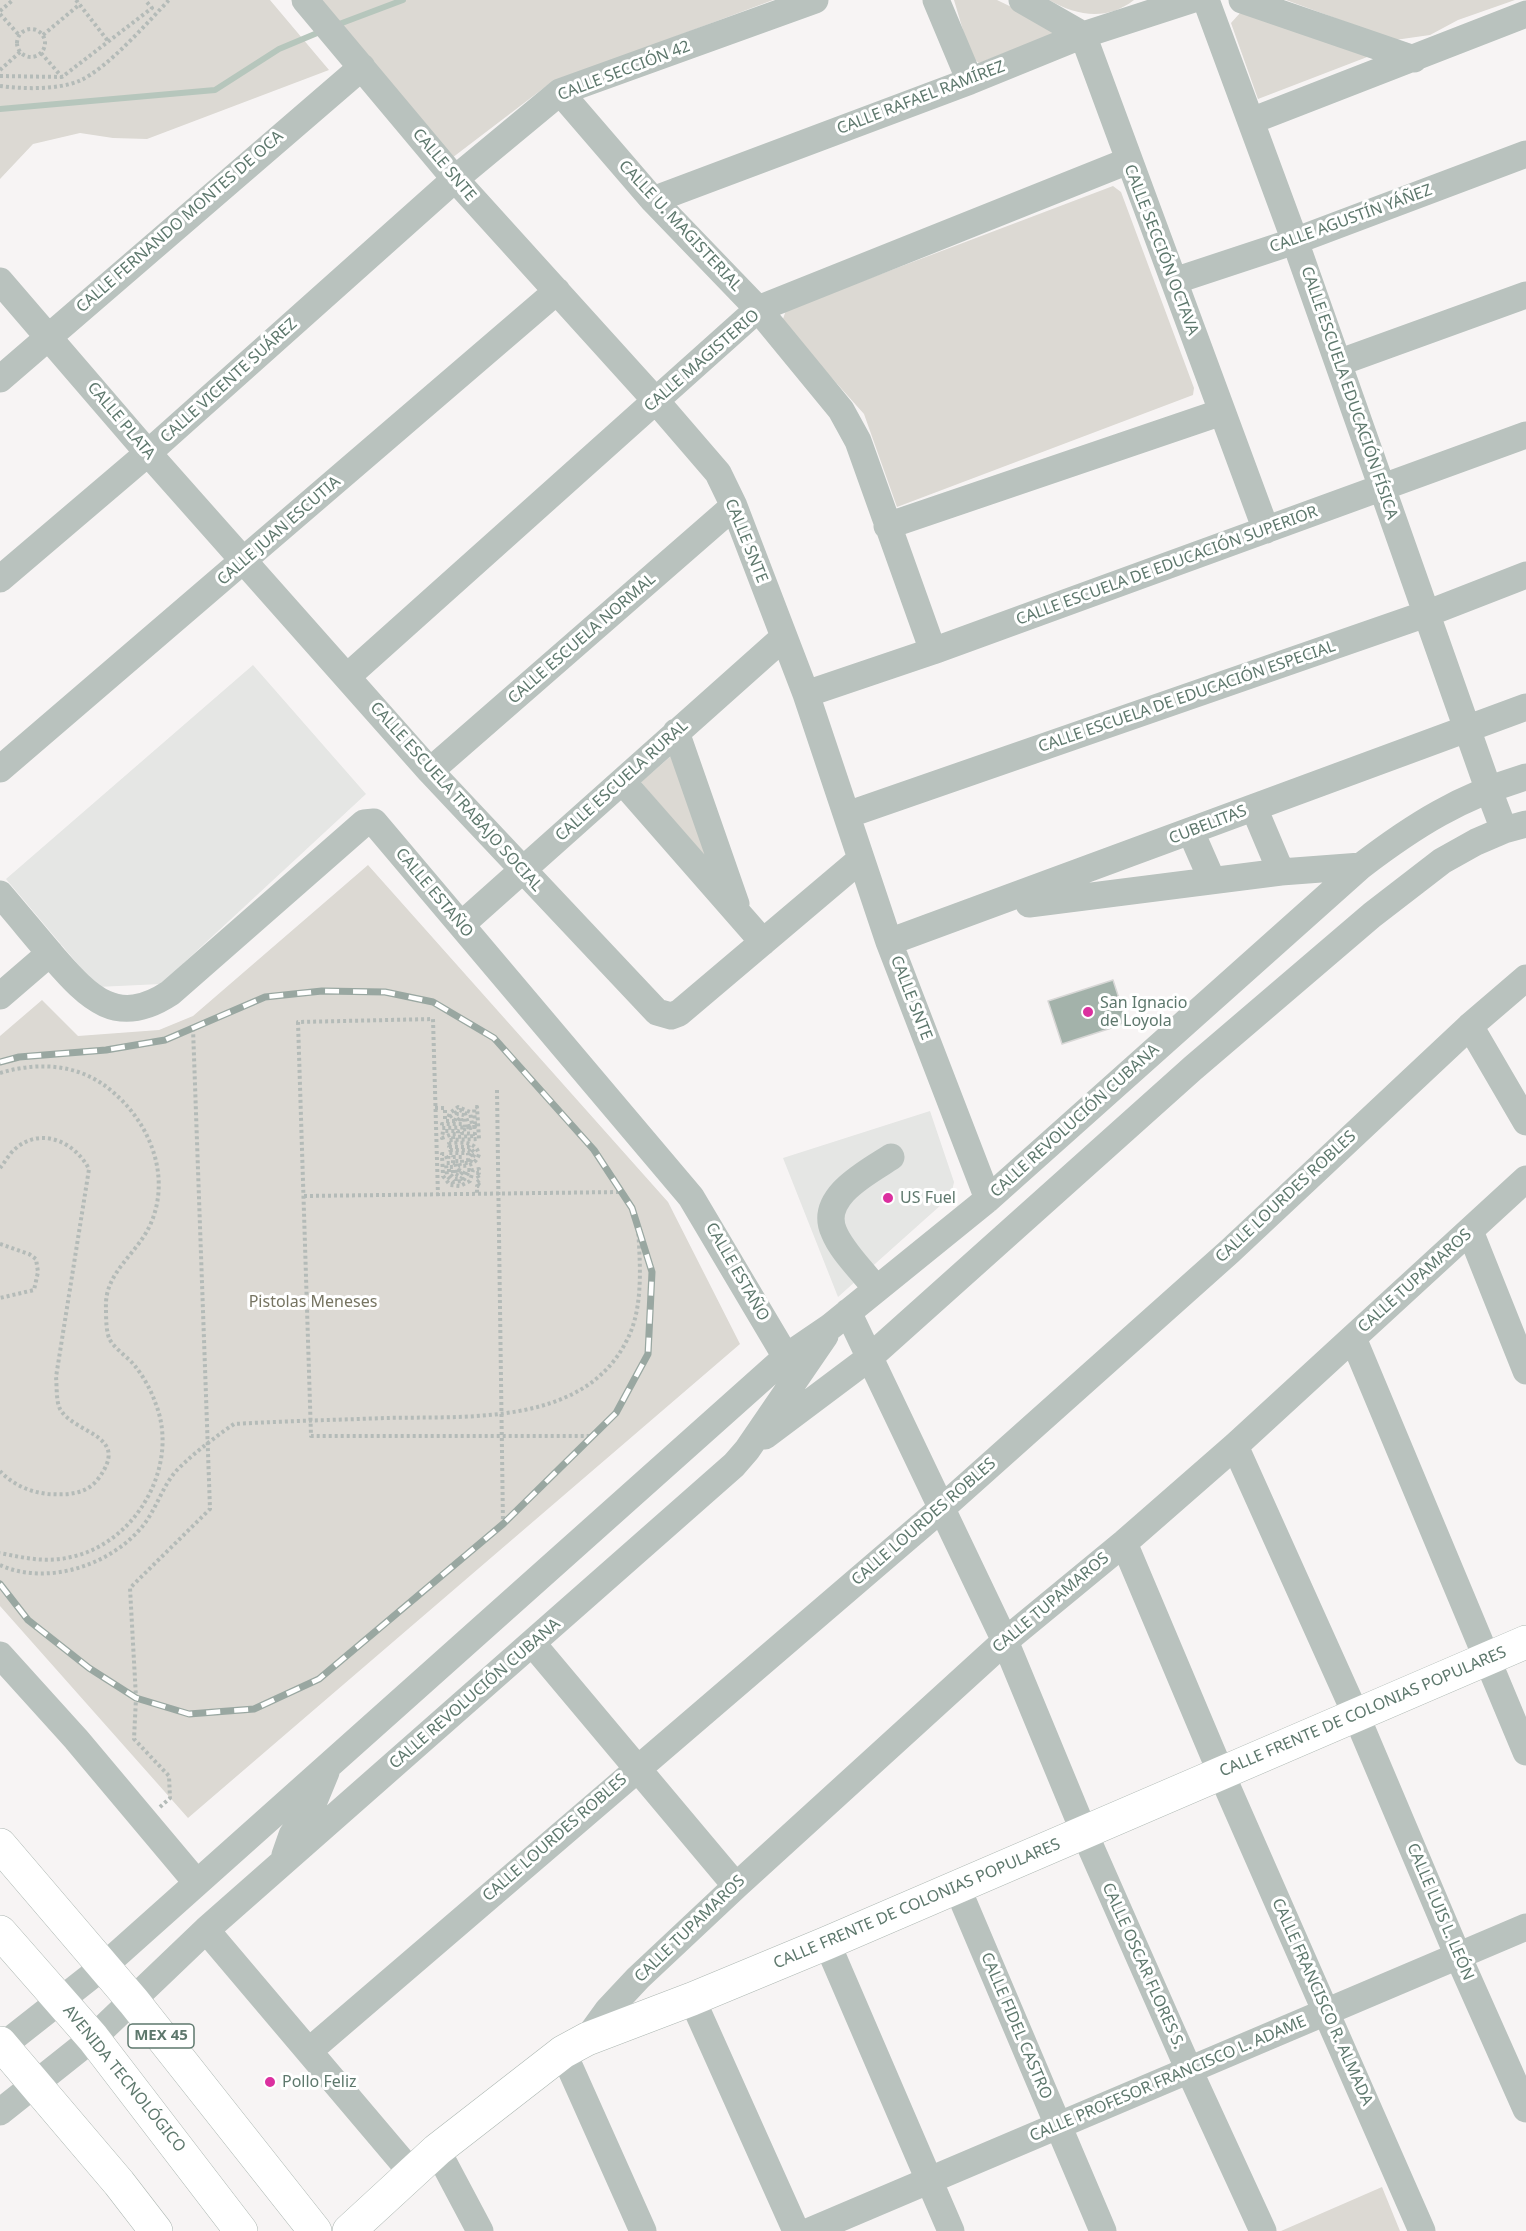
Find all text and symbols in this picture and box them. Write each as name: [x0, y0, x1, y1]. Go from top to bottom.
street label: CALLE SECCIÓN 42: [555, 37, 693, 105]
street label: CALLE RAFAEL RAMÍREZ: [834, 57, 1008, 139]
street label: CALLE SNTE: [408, 125, 480, 205]
street label: CALLE FERNANDO MONTES DE OCA: [73, 127, 287, 317]
street label: CALLE U. MAGISTERIAL: [614, 157, 746, 295]
street label: CALLE SECCIÓN OCTAVA: [1120, 162, 1202, 338]
street label: CALLE AGUSTÍN YÁÑEZ: [1267, 181, 1435, 257]
street label: CALLE ESCUELA EDUCACIÓN FÍSICA: [1297, 264, 1401, 522]
street label: CALLE MAGISTERIO: [641, 306, 763, 416]
street label: CALLE VICENTE SUÁREZ: [157, 315, 301, 447]
street label: CALLE PLATA: [83, 378, 159, 464]
street label: CALLE JUAN ESCUTIA: [214, 472, 344, 590]
street label: CALLE SNTE: [720, 496, 772, 586]
street label: CALLE ESCUELA DE EDUCACIÓN SUPERIOR: [1014, 502, 1320, 630]
street label: CALLE ESCUELA NORMAL: [504, 570, 660, 708]
street label: CALLE ESCUELA DE EDUCACIÓN ESPECIAL: [1036, 637, 1338, 757]
street label: CALLE ESCUELA TRABAJO SOCIAL: [366, 698, 546, 896]
street label: CALLE ESCUELA RURAL: [552, 716, 692, 846]
street label: CUBELITAS: [1166, 801, 1250, 849]
street label: CALLE ESTAÑO: [391, 845, 477, 941]
street label: CALLE SNTE: [886, 953, 936, 1043]
place label: San Ignacio de Loyola: [1100, 993, 1187, 1031]
marker: San Ignacio de Loyola: [1081, 1005, 1095, 1019]
street label: CALLE REVOLUCIÓN CUBANA: [987, 1040, 1163, 1202]
street label: CALLE LOURDES ROBLES: [1212, 1127, 1360, 1267]
place label: US Fuel: [900, 1188, 956, 1208]
marker: US Fuel: [881, 1191, 895, 1205]
street label: CALLE ESTAÑO: [701, 1219, 773, 1325]
street label: CALLE TUPAMAROS: [1354, 1225, 1476, 1337]
park label: Pistolas Meneses: [249, 1292, 377, 1312]
street label: CALLE LOURDES ROBLES: [848, 1454, 1000, 1590]
street label: CALLE TUPAMAROS: [989, 1549, 1113, 1657]
street label: CALLE REVOLUCIÓN CUBANA: [386, 1615, 564, 1773]
street label: CALLE FRENTE DE COLONIAS POPULARES: [1217, 1643, 1509, 1781]
street label: CALLE LOURDES ROBLES: [479, 1770, 631, 1906]
street label: CALLE FRENTE DE COLONIAS POPULARES: [771, 1835, 1063, 1973]
street label: CALLE LUIS L. LEÓN: [1402, 1840, 1478, 1984]
street label: CALLE TUPAMAROS: [631, 1871, 749, 1987]
street label: CALLE OSCAR FLORES S.: [1098, 1880, 1188, 2052]
street label: CALLE FRANCISCO R. ALMADA: [1267, 1895, 1377, 2109]
street label: CALLE FIDEL CASTRO: [976, 1950, 1056, 2102]
street label: AVENIDA TECNOLÓGICO: [59, 2002, 189, 2156]
street label: CALLE PROFESOR FRANCISCO L. ADAME: [1027, 2012, 1309, 2146]
road number: MEX 45: [128, 2024, 194, 2048]
place label: Pollo Feliz: [282, 2072, 357, 2092]
marker: Pollo Feliz: [263, 2075, 277, 2089]

